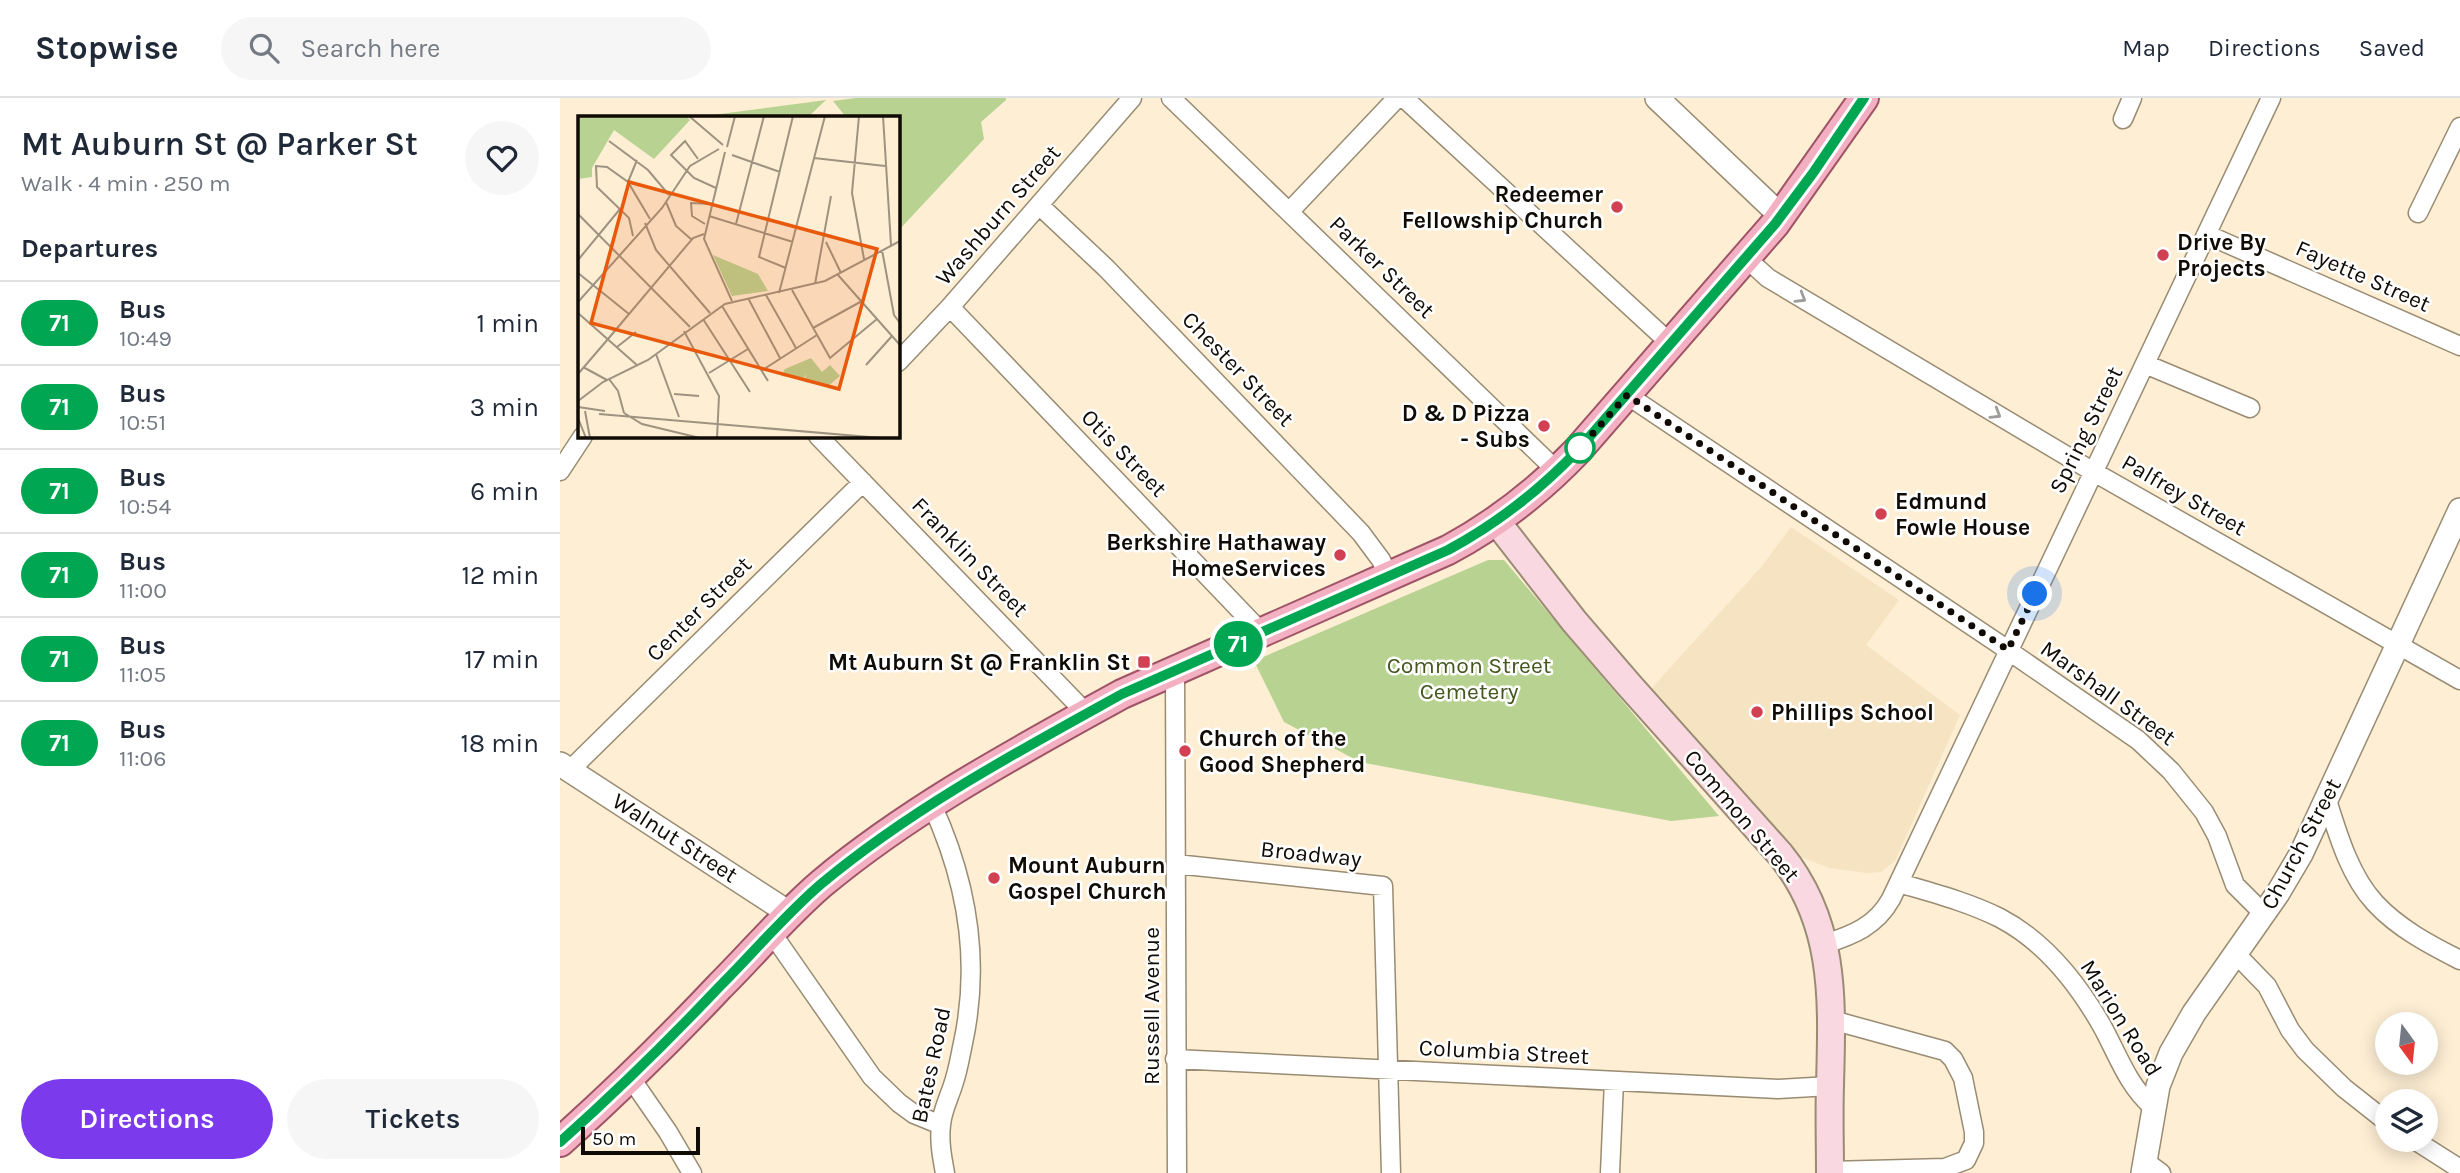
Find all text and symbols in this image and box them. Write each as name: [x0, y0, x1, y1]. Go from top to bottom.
search box: [221, 17, 711, 80]
text: Stopwise: [35, 29, 179, 67]
icon: search: [245, 29, 283, 67]
text: Search here: [301, 33, 440, 64]
text: Map: [2122, 34, 2170, 62]
text: Directions: [2208, 34, 2321, 62]
text: Saved: [2359, 34, 2425, 62]
inset map: [578, 116, 900, 438]
button: heart: [465, 121, 539, 195]
text: Mt Auburn St @ Parker St: [21, 125, 418, 163]
street label: Washburn Street: [930, 139, 1066, 291]
text: Walk · 4 min · 250 m: [21, 170, 230, 197]
place label: Redeemer Fellowship Church: [1402, 181, 1603, 234]
marker: Redeemer Fellowship Church: [1609, 199, 1625, 215]
street label: Parker Street: [1324, 210, 1440, 324]
place label: Drive By Projects: [2177, 229, 2266, 282]
text: Departures: [21, 233, 158, 264]
street label: Fayette Street: [2292, 234, 2435, 318]
marker: Drive By Projects: [2155, 247, 2171, 263]
one-way arrow: [1793, 289, 1806, 302]
text: Bus: [119, 294, 166, 325]
street label: Chester Street: [1176, 306, 1300, 432]
text: 1 min: [476, 308, 539, 339]
text: 71: [49, 309, 70, 337]
text: 10:49: [119, 325, 172, 352]
street label: Spring Street: [2044, 362, 2129, 498]
text: Bus: [119, 378, 166, 409]
text: 3 min: [470, 392, 539, 423]
text: 71: [49, 393, 70, 421]
place label: D & D Pizza - Subs: [1402, 400, 1530, 453]
street label: Otis Street: [1076, 404, 1173, 503]
one-way arrow: [1989, 406, 2002, 419]
text: 10:51: [119, 409, 166, 436]
marker: D & D Pizza - Subs: [1536, 418, 1552, 434]
unlabelled marker: [1565, 433, 1595, 463]
street label: Palfrey Street: [2117, 449, 2251, 542]
text: Bus: [119, 462, 166, 493]
text: 6 min: [470, 476, 539, 507]
text: 71: [49, 477, 70, 505]
place label: Edmund Fowle House: [1895, 488, 2030, 541]
street label: Franklin Street: [906, 492, 1034, 623]
text: 10:54: [119, 493, 171, 520]
marker: Edmund Fowle House: [1873, 506, 1889, 522]
place label: Berkshire Hathaway HomeServices: [1106, 529, 1326, 582]
text: Bus: [119, 546, 166, 577]
marker: Berkshire Hathaway HomeServices: [1332, 547, 1348, 563]
street label: Center Street: [641, 551, 757, 667]
text: 12 min: [461, 560, 539, 591]
text: 71: [49, 561, 70, 589]
your location: [2017, 576, 2052, 611]
text: 11:00: [119, 577, 167, 604]
line badge: 71: [1206, 621, 1270, 667]
text: Bus: [119, 630, 166, 661]
text: 71: [1228, 630, 1248, 658]
street label: Marshall Street: [2035, 635, 2181, 751]
text: 17 min: [464, 644, 539, 675]
text: 71: [49, 645, 70, 673]
place label: Mt Auburn St @ Franklin St: [828, 649, 1130, 676]
park label: Common Street Cemetery: [1387, 652, 1552, 705]
marker: Mt Auburn St @ Franklin St: [1136, 654, 1152, 670]
text: 11:05: [119, 661, 166, 688]
place label: Phillips School: [1771, 699, 1934, 726]
marker: Phillips School: [1749, 704, 1765, 720]
text: Bus: [119, 714, 166, 745]
place label: Church of the Good Shepherd: [1199, 725, 1365, 778]
text: 18 min: [460, 728, 539, 759]
text: 71: [49, 729, 70, 757]
marker: Church of the Good Shepherd: [1177, 743, 1193, 759]
street label: Common Street: [1679, 744, 1806, 888]
text: 11:06: [119, 745, 166, 772]
street label: Church Street: [2255, 774, 2347, 914]
street label: Walnut Street: [607, 787, 743, 889]
street label: Broadway: [1259, 835, 1363, 873]
place label: Mount Auburn Gospel Church: [1008, 852, 1167, 905]
marker: Mount Auburn Gospel Church: [986, 870, 1002, 886]
street label: Russell Avenue: [1138, 927, 1165, 1085]
street label: Marion Road: [2075, 955, 2167, 1081]
street label: Bates Road: [906, 1005, 956, 1125]
north arrow: [2375, 1012, 2438, 1074]
map controls: [2375, 1012, 2438, 1152]
street label: Columbia Street: [1418, 1034, 1590, 1070]
button: Directions: [21, 1079, 273, 1159]
button: Tickets: [287, 1079, 539, 1159]
button: layers: [2375, 1089, 2438, 1152]
scale bar: [581, 1124, 700, 1156]
text: 50 m: [592, 1128, 636, 1150]

